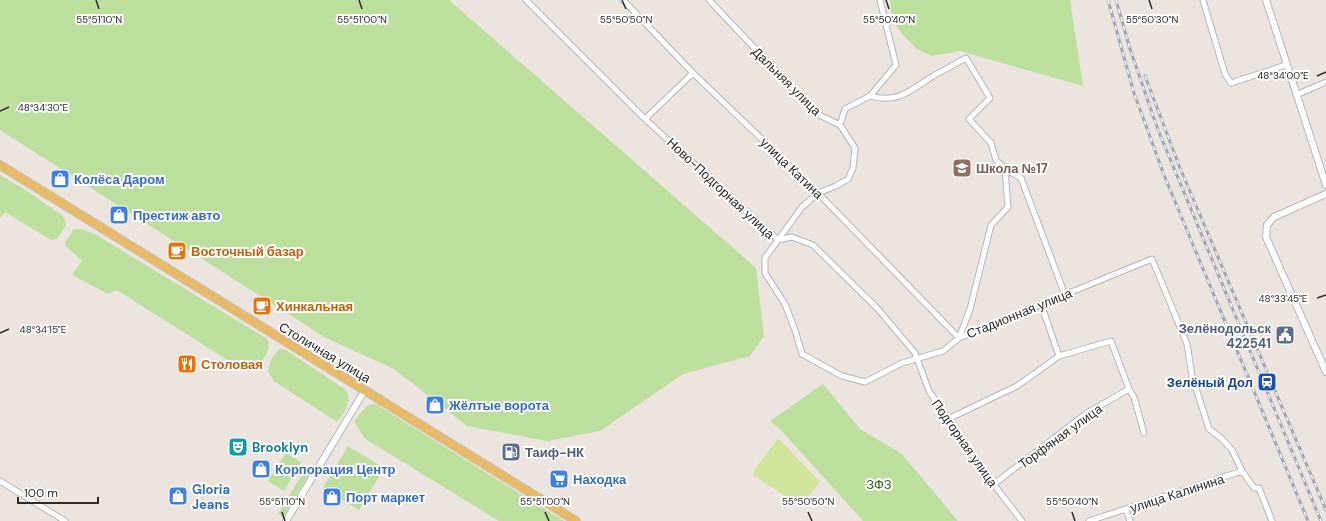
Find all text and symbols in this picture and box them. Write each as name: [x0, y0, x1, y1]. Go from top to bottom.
text: 55°51'10"N: [76, 13, 122, 26]
text: 55°51'00"N: [337, 13, 387, 26]
text: 55°50'50"N: [600, 13, 652, 26]
text: 55°50'40"N: [863, 13, 915, 26]
text: 55°50'30"N: [1126, 13, 1178, 26]
street label: Дальняя улица: [749, 43, 825, 120]
text: 48°34'00"E: [1257, 69, 1309, 82]
text: 48°34'30"E: [18, 101, 69, 114]
street label: Ново-Подгорная улица: [663, 134, 779, 243]
street label: улица Катина: [756, 134, 827, 203]
school or university icon: Школа №17: [951, 157, 973, 179]
place label: Школа №17: [976, 160, 1048, 177]
shop icon: Колёса Даром: [49, 168, 71, 190]
place label: Колёса Даром: [74, 171, 165, 188]
shop icon: Престиж авто: [108, 204, 130, 226]
place label: Престиж авто: [133, 207, 220, 224]
cafe icon: Восточный базар: [166, 240, 188, 262]
place label: Восточный базар: [191, 243, 304, 260]
street label: Стадионная улица: [964, 284, 1075, 342]
text: 48°33'45"E: [1258, 292, 1308, 305]
cafe icon: Хинкальная: [251, 295, 273, 317]
place label: Хинкальная: [276, 298, 353, 315]
street label: Столичная улица: [276, 318, 375, 387]
place label: Зелёнодольск 422541: [1179, 320, 1271, 352]
text: 48°34'15"E: [20, 323, 67, 336]
public building icon: Зелёнодольск 422541: [1274, 324, 1296, 346]
restaurant icon: Столовая: [176, 353, 198, 375]
place label: Столовая: [201, 356, 263, 373]
station icon: Зелёный Дол: [1256, 371, 1278, 393]
place label: Зелёный Дол: [1167, 374, 1253, 391]
shop icon: Жёлтые ворота: [424, 394, 446, 416]
street label: Подгорная улица: [928, 396, 1002, 491]
place label: Жёлтые ворота: [448, 397, 550, 414]
street label: Торфяная улица: [1015, 400, 1106, 473]
theatre icon: Brooklyn: [227, 436, 249, 458]
place label: Brooklyn: [252, 439, 308, 456]
fuel station icon: Таиф-НК: [500, 441, 522, 463]
place label: Таиф-НК: [525, 444, 584, 461]
shop icon: Корпорация Центр: [250, 458, 272, 480]
place label: Корпорация Центр: [275, 461, 396, 478]
supermarket icon: Находка: [548, 468, 570, 490]
street label: улица Калинина: [1128, 470, 1227, 517]
place label: Находка: [573, 471, 627, 488]
park label: ЗФЗ: [866, 476, 892, 493]
scale bar: [18, 479, 98, 505]
place label: Gloria Jeans: [192, 481, 230, 513]
text: 100 m: [24, 485, 58, 501]
shop icon: Gloria Jeans: [167, 485, 189, 507]
shop icon: Порт маркет: [321, 486, 343, 508]
place label: Порт маркет: [346, 489, 425, 506]
text: 55°51'10"N: [259, 495, 305, 508]
text: 55°51'00"N: [520, 495, 570, 508]
text: 55°50'50"N: [782, 495, 834, 508]
text: 55°50'40"N: [1046, 495, 1098, 508]

